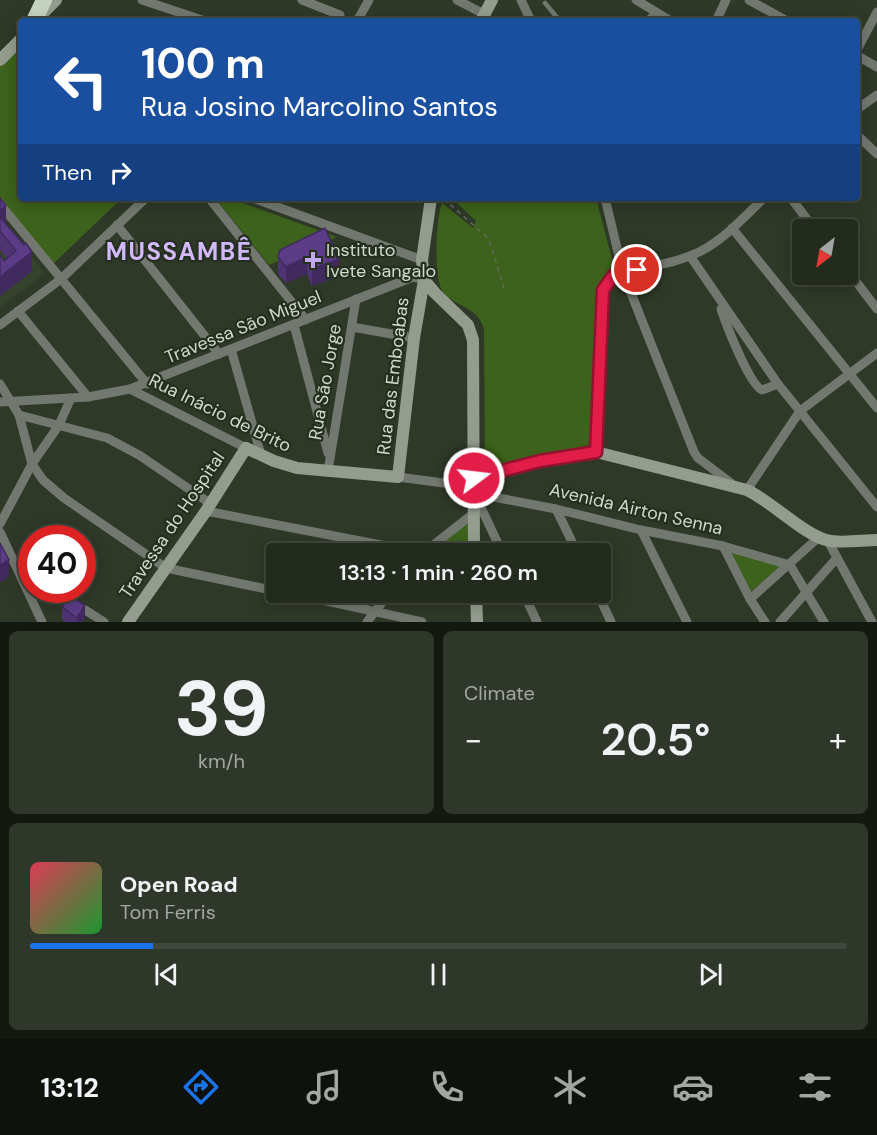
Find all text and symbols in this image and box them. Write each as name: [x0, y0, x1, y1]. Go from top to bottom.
text: 100 m: [141, 36, 265, 91]
icon: left: [42, 42, 120, 120]
text: Rua Josino Marcolino Santos: [141, 89, 498, 124]
icon: right: [104, 156, 137, 189]
text: Then: [42, 158, 92, 187]
north arrow: [792, 219, 858, 285]
map controls: [792, 219, 858, 285]
district label: MUSSAMBÊ: [106, 236, 252, 267]
place label: Instituto Ivete Sangalo: [326, 238, 436, 283]
pin: [611, 244, 662, 295]
marker: Instituto Ivete Sangalo: [304, 251, 322, 269]
icon: arrive: [620, 253, 653, 286]
street label: Travessa São Miguel: [161, 285, 325, 369]
street label: Rua das Emboabas: [371, 296, 415, 456]
street label: Rua São Jorge: [303, 322, 347, 442]
street label: Rua Inácio de Brito: [145, 368, 295, 458]
position arrow: [442, 446, 506, 510]
street label: Travessa do Hospital: [114, 447, 230, 603]
street label: Avenida Airton Senna: [547, 477, 725, 541]
speed limit sign: 40: [18, 525, 96, 603]
text: 13:13 · 1 min · 260 m: [339, 558, 538, 587]
text: 39: [174, 658, 269, 759]
text: Climate: [464, 680, 535, 706]
text: 20.5°: [601, 710, 710, 769]
text: −: [464, 718, 482, 761]
text: +: [829, 718, 847, 761]
text: km/h: [198, 748, 245, 774]
text: Open Road: [120, 870, 238, 899]
text: Tom Ferris: [120, 899, 216, 925]
icon: previous: [150, 958, 183, 991]
icon: pause: [422, 958, 455, 991]
icon: next: [694, 958, 727, 991]
icon: directions: [180, 1066, 222, 1108]
icon: music: [303, 1066, 345, 1108]
icon: phone: [426, 1066, 468, 1108]
icon: climate: [549, 1066, 591, 1108]
icon: car: [672, 1066, 714, 1108]
icon: filters: [794, 1066, 836, 1108]
text: 13:12: [40, 1070, 99, 1105]

